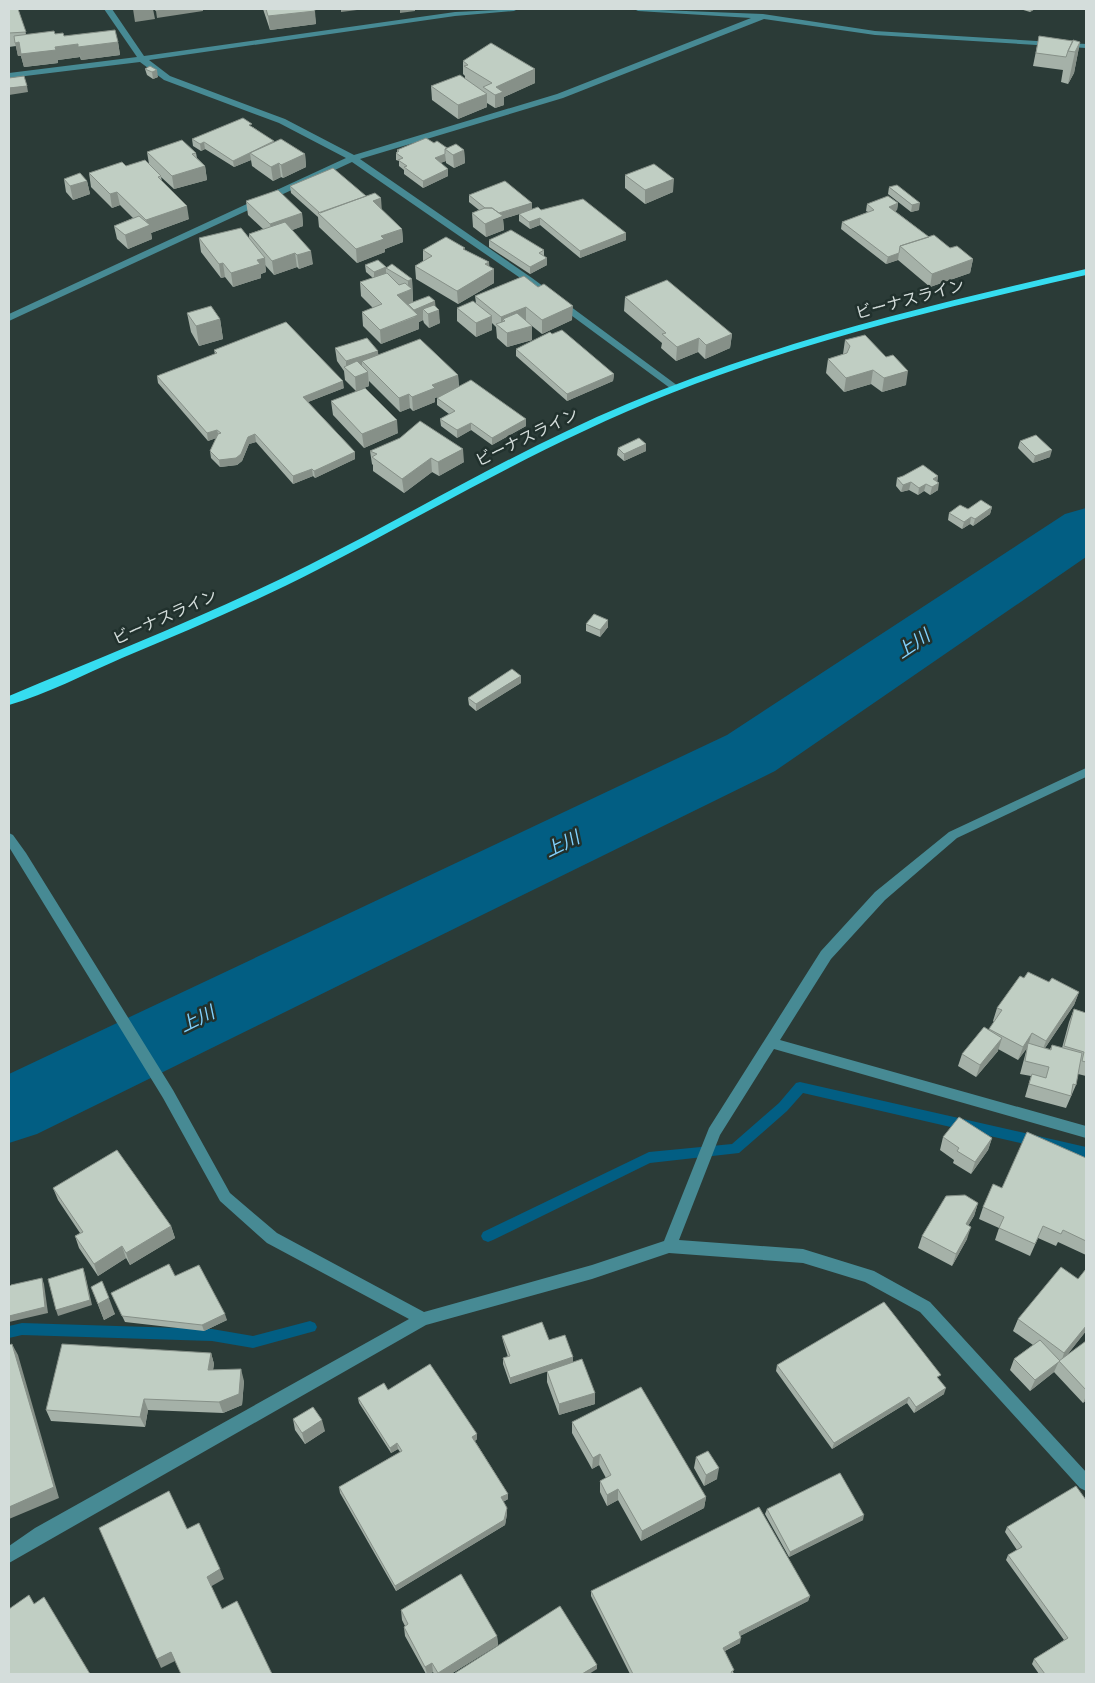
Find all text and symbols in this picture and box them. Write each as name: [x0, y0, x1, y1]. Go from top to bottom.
street label: ビーナスライン: [853, 275, 967, 323]
street label: ビーナスライン: [472, 404, 582, 470]
street label: ビーナスライン: [110, 586, 220, 648]
water label: 上川: [892, 624, 936, 663]
water label: 上川: [541, 825, 585, 862]
water label: 上川: [176, 1000, 220, 1037]

